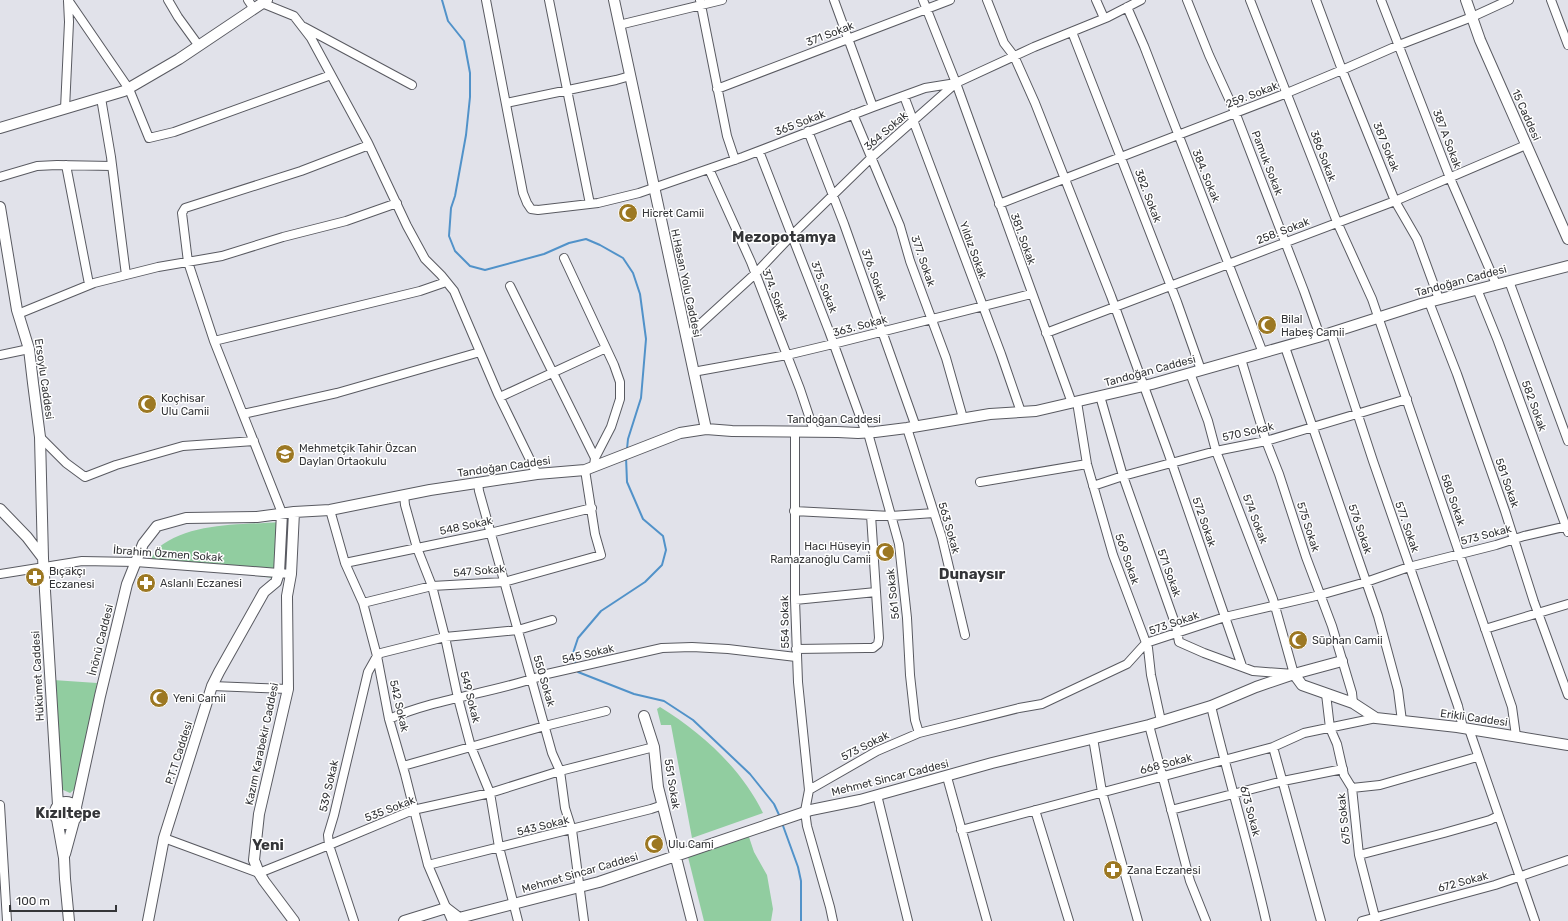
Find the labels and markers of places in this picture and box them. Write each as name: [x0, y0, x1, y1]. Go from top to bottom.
mosque icon: Hicret Camii: [617, 202, 639, 224]
place label: Hicret Camii: [642, 207, 704, 220]
place label: Bilal Habeş Camii: [1281, 313, 1344, 339]
mosque icon: Bilal Habeş Camii: [1256, 314, 1278, 336]
place label: Koçhisar Ulu Camii: [161, 392, 209, 418]
mosque icon: Koçhisar Ulu Camii: [136, 393, 158, 415]
place label: Mehmetçik Tahir Özcan Daylan Ortaokulu: [299, 442, 417, 468]
school or university icon: Mehmetçik Tahir Özcan Daylan Ortaokulu: [274, 443, 296, 465]
place label: Hacı Hüseyin Ramazanoğlu Camii: [770, 540, 871, 566]
mosque icon: Hacı Hüseyin Ramazanoğlu Camii: [874, 541, 896, 563]
place label: Bıçakçı Eczanesi: [49, 565, 94, 591]
pharmacy icon: Bıçakçı Eczanesi: [24, 566, 46, 588]
pharmacy icon: Aslanlı Eczanesi: [135, 572, 157, 594]
place label: Aslanlı Eczanesi: [160, 577, 242, 590]
mosque icon: Süphan Camii: [1287, 629, 1309, 651]
place label: Süphan Camii: [1312, 634, 1383, 647]
mosque icon: Yeni Camii: [148, 687, 170, 709]
place label: Yeni Camii: [173, 692, 226, 705]
mosque icon: Ulu Cami: [643, 833, 665, 855]
place label: Ulu Cami: [668, 838, 714, 851]
pharmacy icon: Zana Eczanesi: [1102, 859, 1124, 881]
place label: Zana Eczanesi: [1127, 864, 1201, 877]

